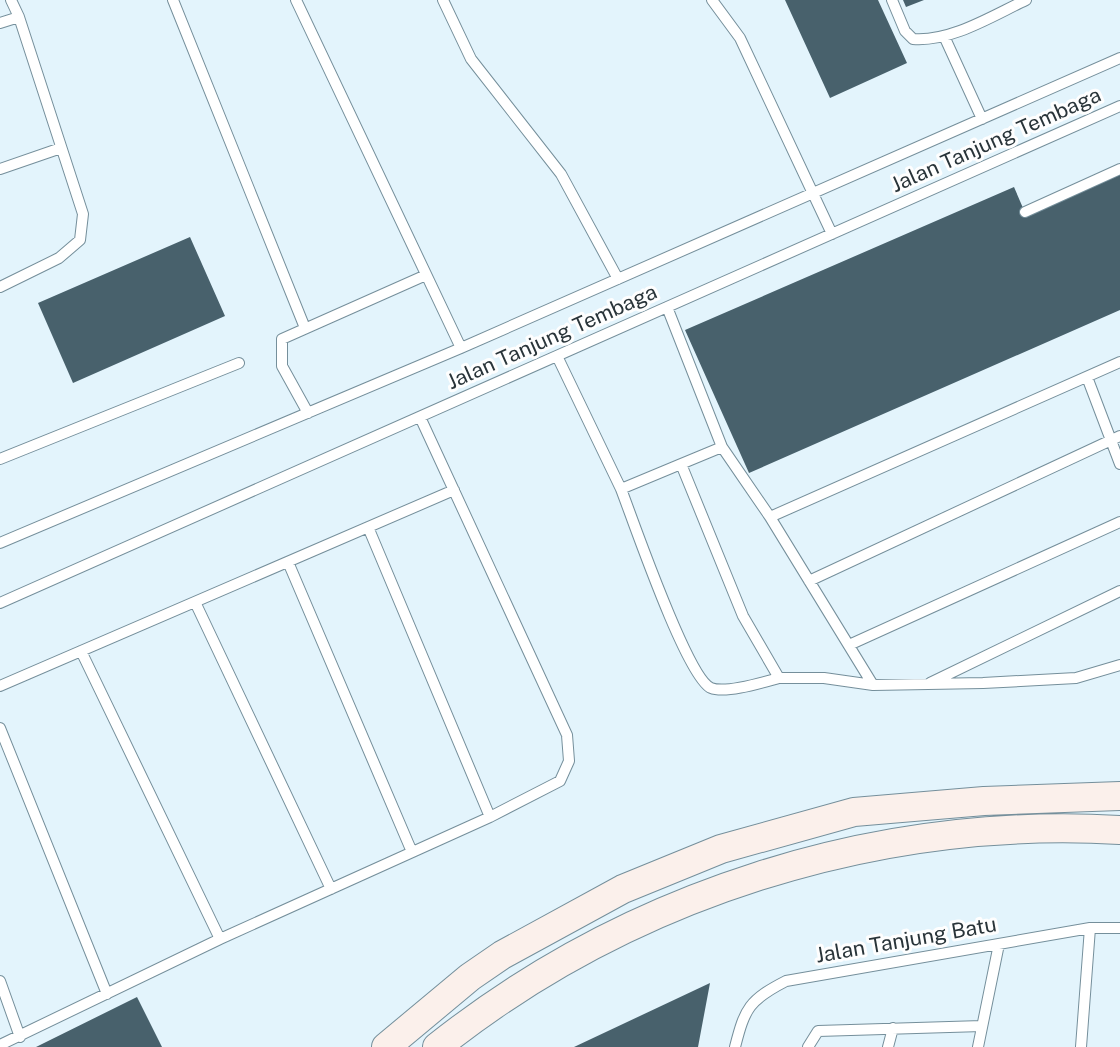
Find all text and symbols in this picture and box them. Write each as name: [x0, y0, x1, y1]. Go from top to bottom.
street label: Jalan Tanjung Tembaga: [887, 82, 1105, 197]
street label: Jalan Tanjung Tembaga: [443, 279, 661, 394]
street label: Jalan Tanjung Batu: [813, 911, 998, 968]

